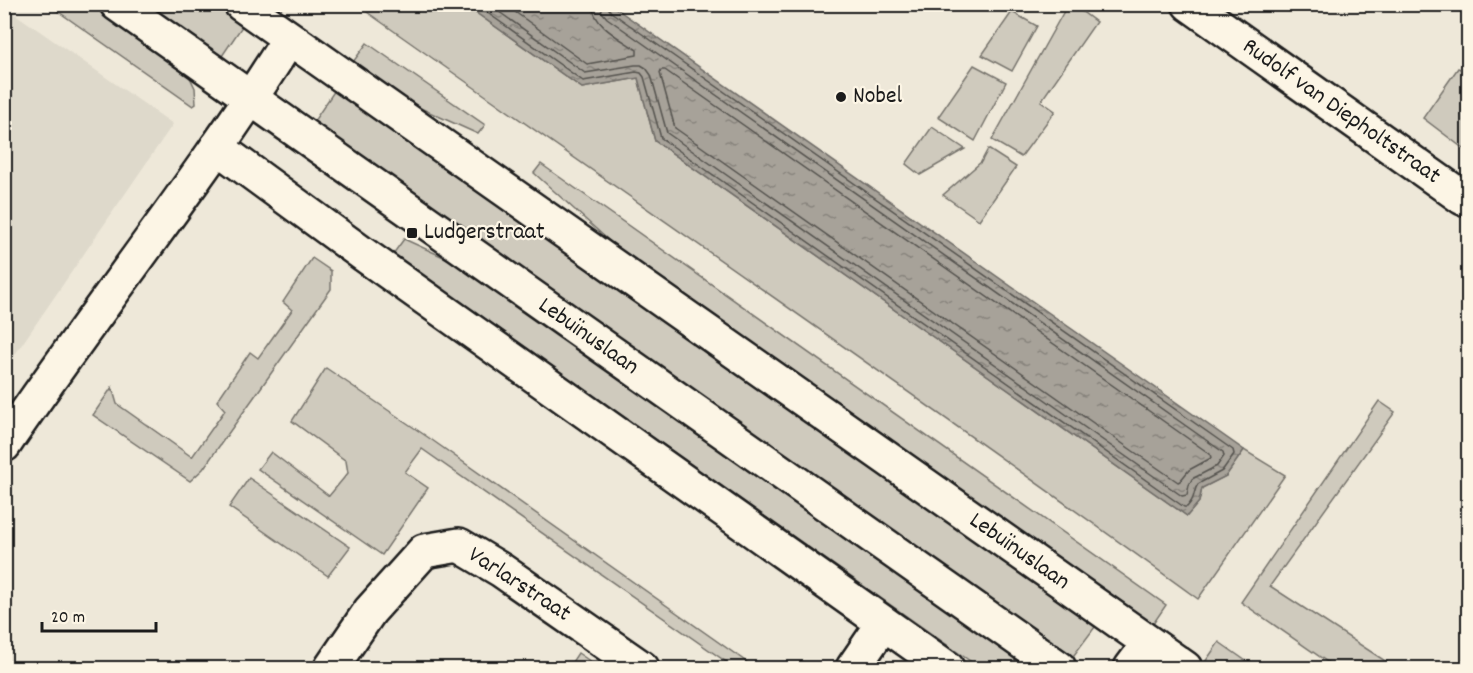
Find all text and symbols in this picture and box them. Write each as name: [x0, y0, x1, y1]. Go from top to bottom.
street label: Rudolf van Diepholtstraat: [1235, 31, 1447, 194]
place label: Nobel: [853, 80, 902, 114]
marker: Nobel: [834, 90, 848, 104]
place label: Ludgerstraat: [424, 216, 545, 250]
marker: Ludgerstraat: [405, 226, 419, 240]
street label: Lebuïnuslaan: [531, 290, 645, 384]
street label: Lebuïnuslaan: [962, 505, 1076, 599]
street label: Varlarstraat: [461, 539, 577, 631]
scale bar: [42, 595, 156, 633]
text: 20 m: [51, 606, 85, 631]

